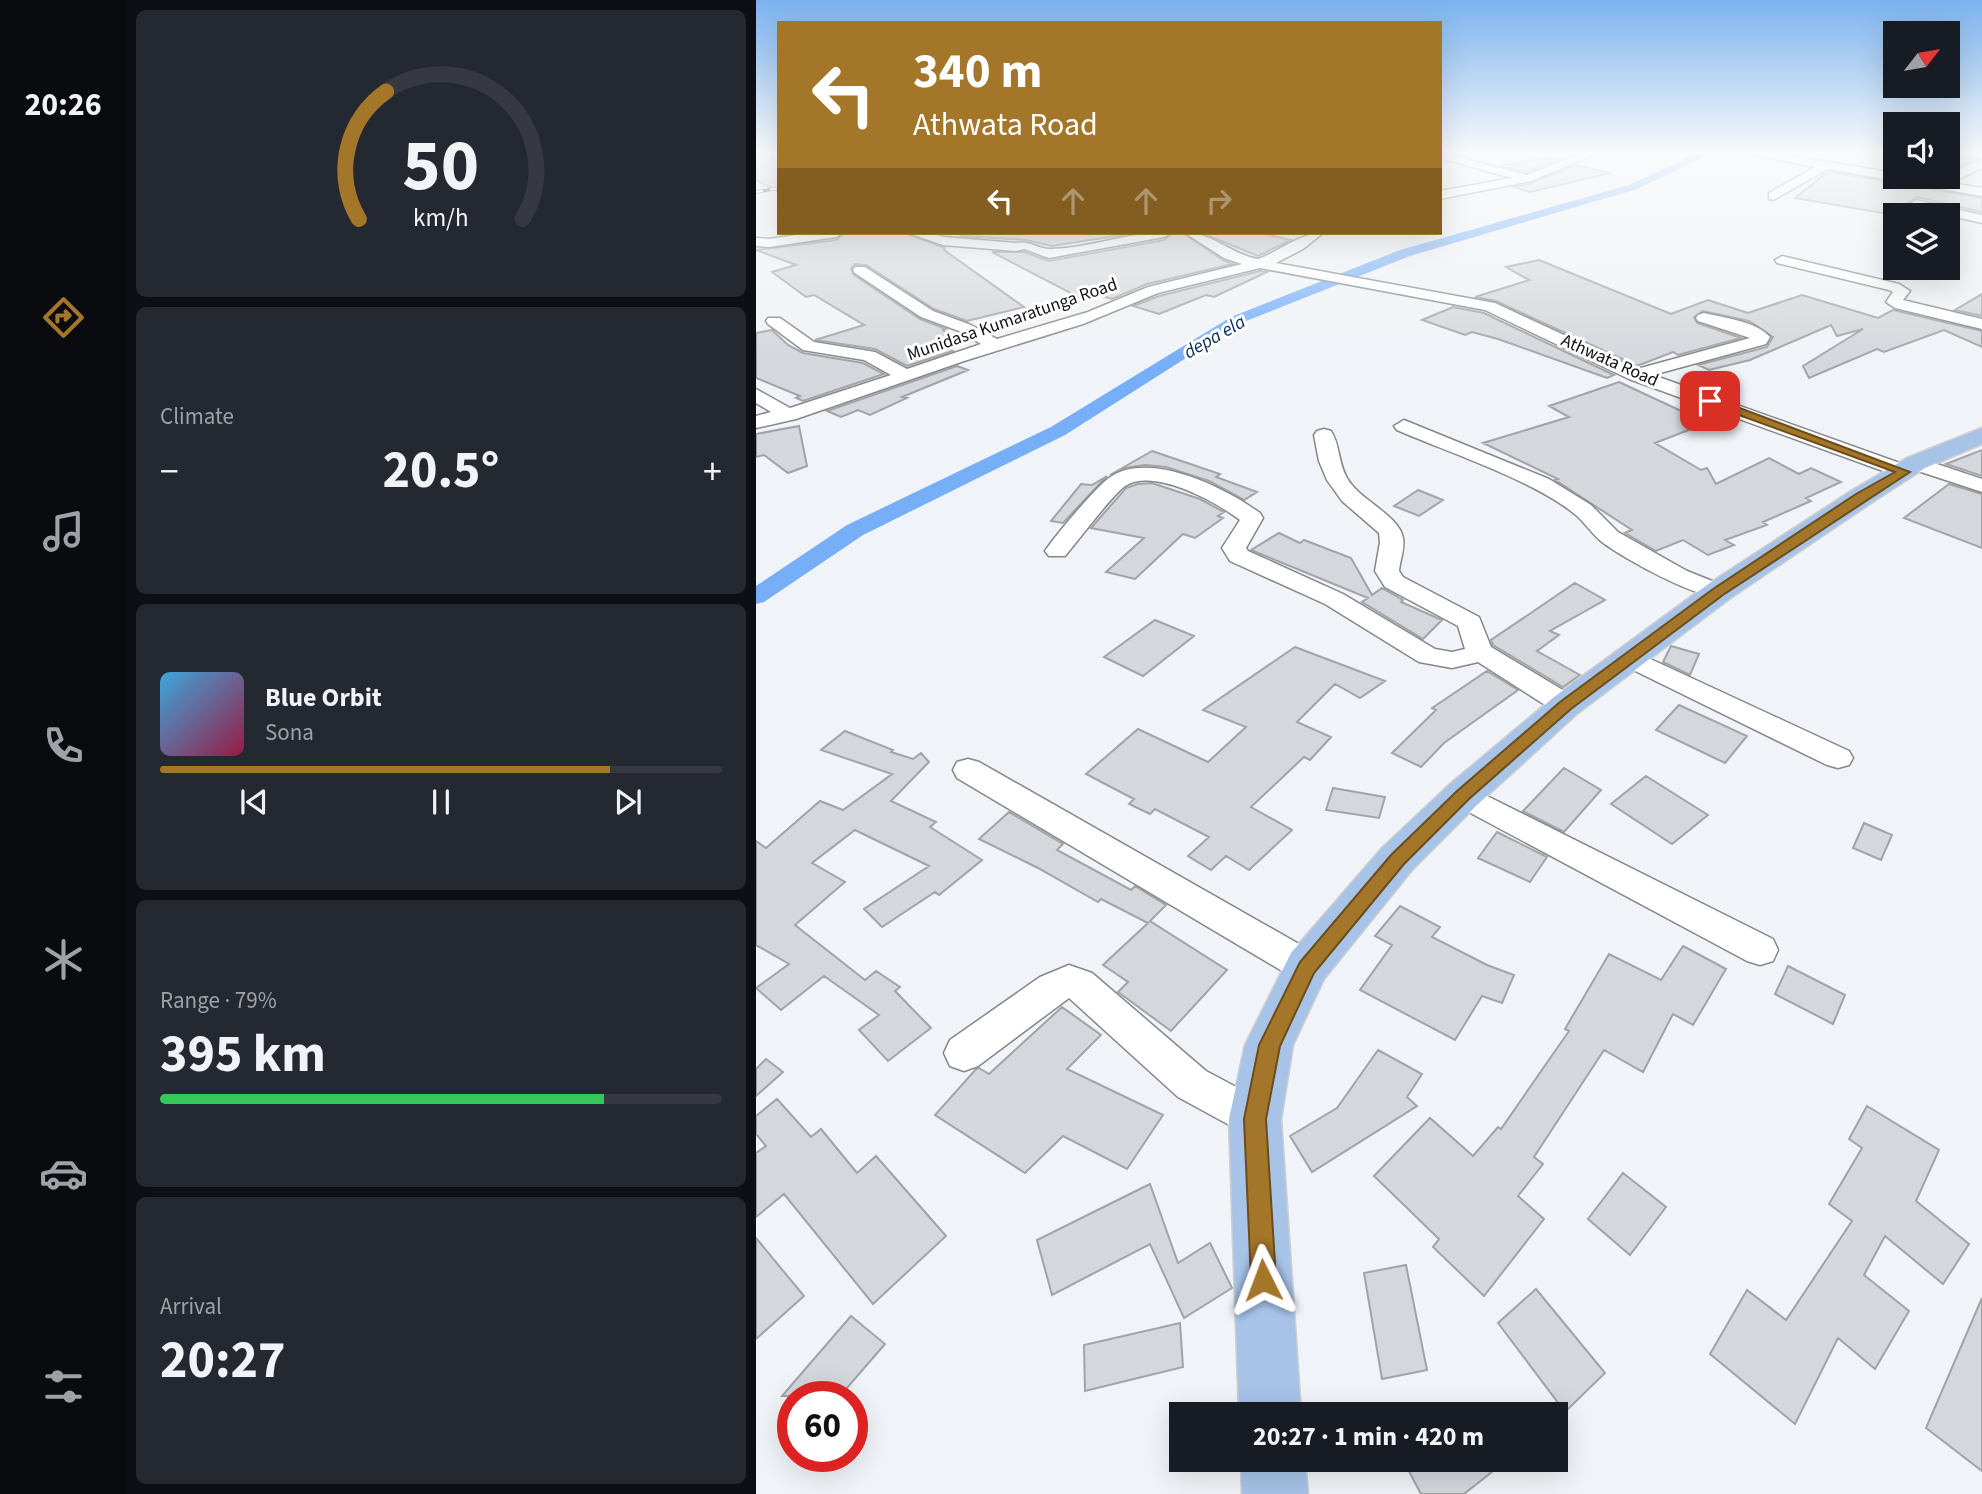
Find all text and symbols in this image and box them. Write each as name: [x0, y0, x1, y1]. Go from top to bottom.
north arrow: [1883, 21, 1960, 98]
map controls: [1883, 21, 1960, 280]
text: 340 m: [913, 37, 1042, 107]
icon: left: [798, 49, 889, 140]
text: 20:26: [24, 82, 102, 128]
text: Athwata Road: [913, 102, 1098, 148]
button: sound: [1883, 112, 1960, 189]
text: 50: [403, 115, 479, 219]
icon: left: [981, 182, 1019, 220]
icon: ahead: [1054, 182, 1092, 220]
icon: ahead: [1127, 182, 1165, 220]
icon: right: [1200, 182, 1238, 220]
text: km/h: [413, 200, 469, 236]
button: layers: [1883, 203, 1960, 280]
street label: Munidasa Kumaratunga Road: [904, 272, 1121, 367]
icon: directions: [39, 293, 88, 342]
water label: depa ela: [1179, 309, 1251, 366]
street label: Athwata Road: [1557, 328, 1662, 393]
pin: [1680, 371, 1740, 431]
icon: arrive: [1691, 382, 1729, 420]
text: Climate: [160, 400, 234, 433]
text: 20.5°: [383, 434, 499, 508]
text: −: [160, 445, 179, 499]
text: +: [703, 445, 722, 499]
icon: music: [39, 507, 88, 556]
text: Blue Orbit: [265, 679, 382, 716]
text: Sona: [265, 716, 314, 749]
icon: phone: [39, 721, 88, 770]
icon: previous: [235, 783, 273, 821]
icon: pause: [422, 783, 460, 821]
icon: next: [609, 783, 647, 821]
icon: climate: [39, 935, 88, 984]
text: Range · 79%: [160, 984, 277, 1017]
text: 395 km: [160, 1018, 326, 1092]
icon: car: [39, 1149, 88, 1198]
position arrow: [1226, 1243, 1300, 1317]
text: Arrival: [160, 1290, 222, 1323]
text: 20:27: [160, 1324, 285, 1398]
icon: filters: [39, 1362, 88, 1411]
speed limit sign: 60: [777, 1381, 868, 1472]
text: 20:27 · 1 min · 420 m: [1253, 1418, 1484, 1455]

